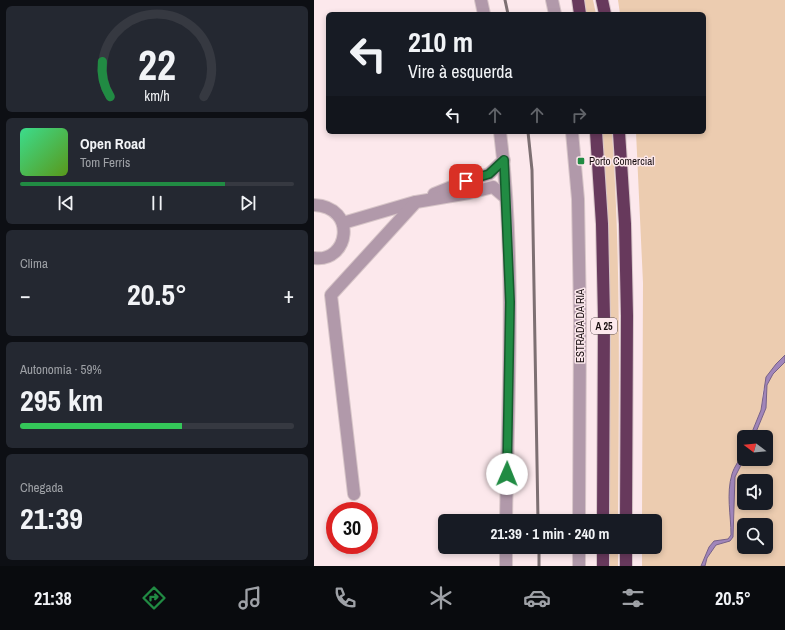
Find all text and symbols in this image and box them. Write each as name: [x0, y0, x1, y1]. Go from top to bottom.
text: 210 m: [408, 23, 473, 61]
icon: left: [342, 28, 394, 80]
text: 22: [138, 37, 176, 93]
text: Vire à esquerda: [408, 59, 513, 84]
text: km/h: [144, 86, 170, 105]
icon: left: [442, 104, 464, 126]
icon: ahead: [484, 104, 506, 126]
icon: ahead: [526, 104, 548, 126]
icon: right: [568, 104, 590, 126]
text: Open Road: [80, 133, 146, 154]
text: Tom Ferris: [80, 154, 130, 171]
place label: Porto Comercial: [589, 154, 654, 168]
marker: Porto Comercial: [576, 156, 586, 166]
pin: [449, 164, 483, 198]
icon: arrive: [455, 170, 477, 192]
icon: previous: [55, 192, 77, 214]
icon: pause: [146, 192, 168, 214]
icon: next: [237, 192, 259, 214]
text: Clima: [20, 255, 48, 272]
text: 20.5°: [127, 274, 187, 314]
text: −: [20, 280, 31, 310]
text: +: [283, 280, 294, 310]
street label: ESTRADA DA RIA: [573, 288, 587, 363]
road number: A 25: [591, 318, 617, 334]
text: Autonomia · 59%: [20, 361, 102, 378]
text: 295 km: [20, 380, 103, 420]
north arrow: [737, 430, 773, 466]
map controls: [737, 430, 773, 554]
position arrow: [486, 453, 528, 495]
button: sound: [737, 474, 773, 510]
text: Chegada: [20, 479, 63, 496]
text: 21:39: [20, 498, 83, 538]
speed limit sign: 30: [326, 502, 378, 554]
button: search: [737, 518, 773, 554]
text: 21:39 · 1 min · 240 m: [491, 523, 609, 544]
icon: directions: [140, 584, 168, 612]
icon: music: [236, 584, 264, 612]
icon: phone: [331, 584, 359, 612]
icon: climate: [427, 584, 455, 612]
icon: car: [523, 584, 551, 612]
icon: filters: [619, 584, 647, 612]
text: 21:38: [34, 586, 72, 611]
text: 20.5°: [715, 586, 751, 611]

